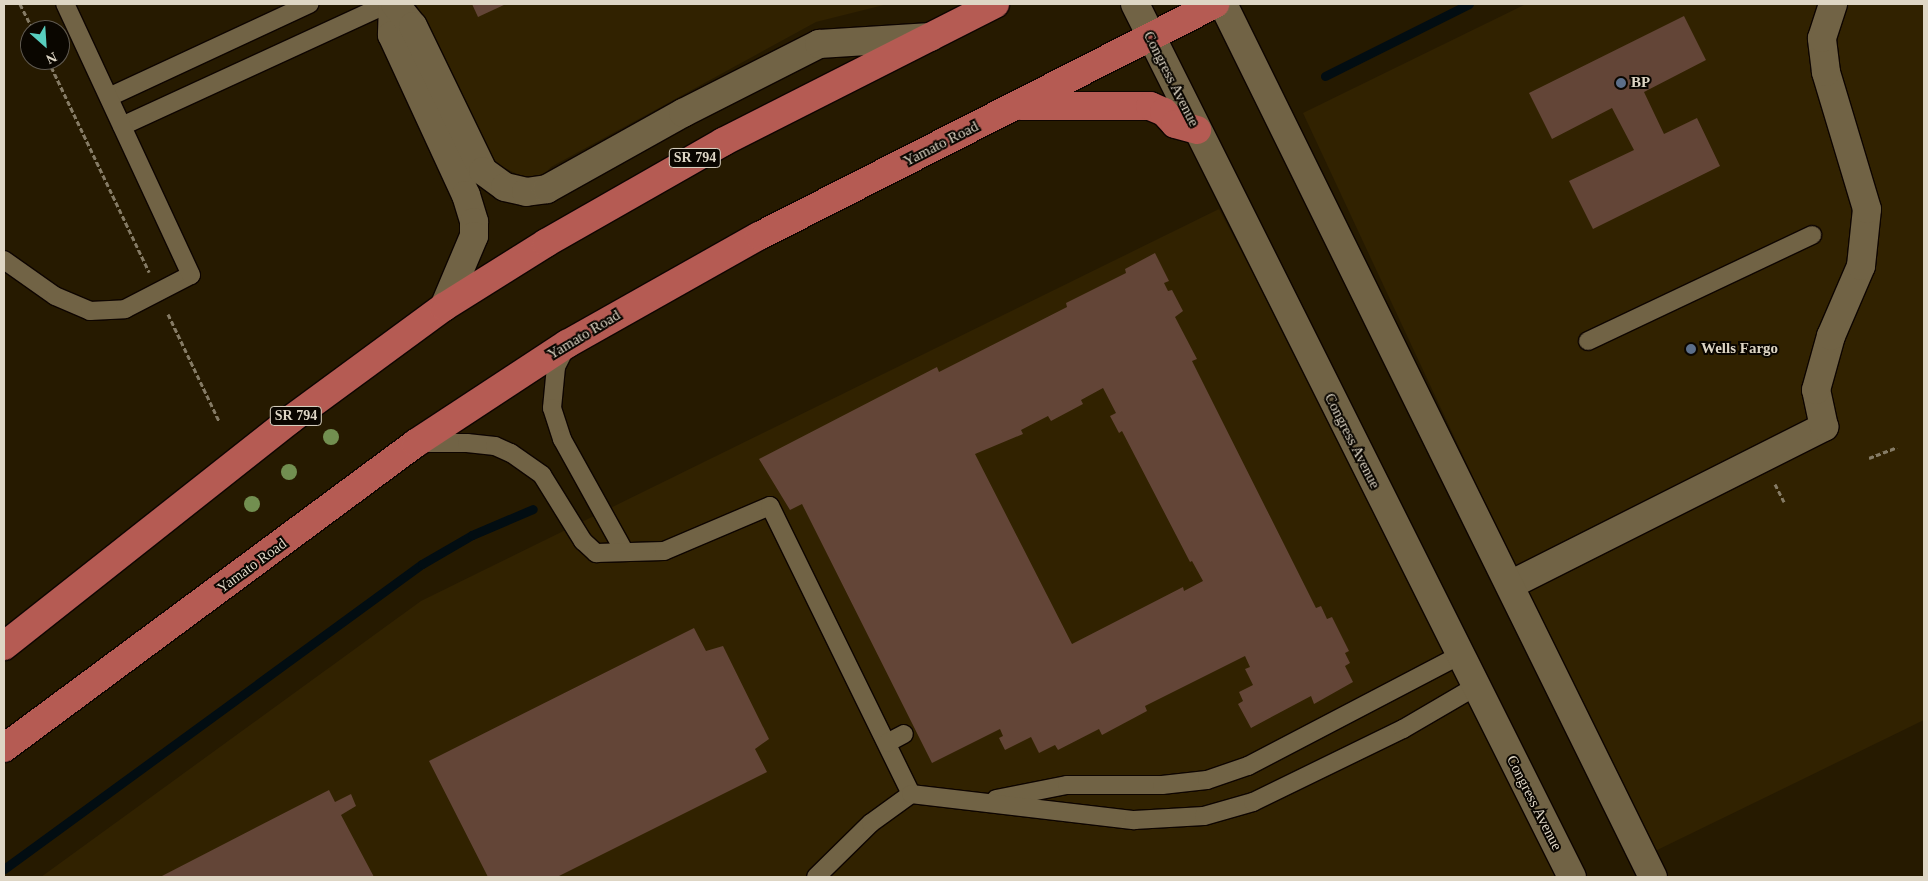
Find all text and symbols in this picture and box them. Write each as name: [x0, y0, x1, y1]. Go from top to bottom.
north arrow: [20, 20, 70, 70]
street label: Congress Avenue: [1139, 28, 1203, 130]
text: N: [44, 49, 59, 67]
place label: BP: [1631, 74, 1650, 92]
marker: BP: [1615, 77, 1627, 89]
street label: Yamato Road: [901, 118, 981, 170]
road number: SR 794: [669, 146, 721, 170]
street label: Yamato Road: [544, 306, 624, 364]
place label: Wells Fargo: [1701, 340, 1778, 358]
marker: Wells Fargo: [1685, 343, 1697, 355]
street label: Congress Avenue: [1320, 390, 1384, 492]
road number: SR 794: [270, 404, 322, 428]
street label: Yamato Road: [214, 535, 290, 597]
street label: Congress Avenue: [1502, 752, 1566, 854]

